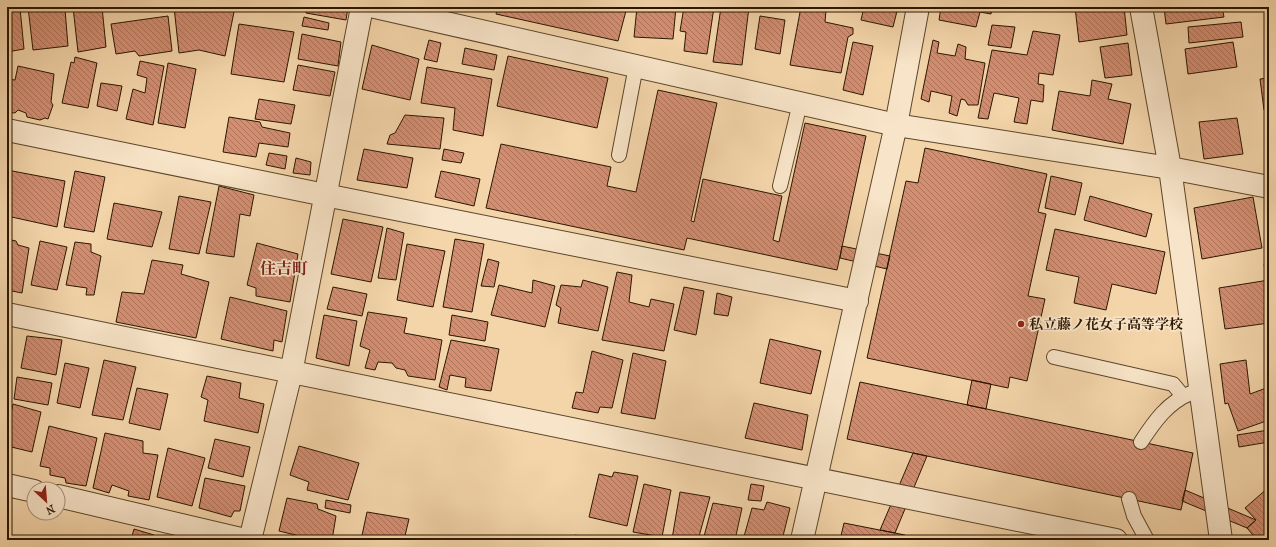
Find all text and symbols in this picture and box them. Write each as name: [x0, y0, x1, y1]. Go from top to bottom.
district label: 住吉町: [260, 259, 308, 278]
place label: 私立藤ノ花女子高等学校: [1029, 316, 1183, 333]
marker: 私立藤ノ花女子高等学校: [1016, 319, 1026, 329]
north arrow: [26, 481, 66, 521]
text: N: [43, 502, 57, 517]

